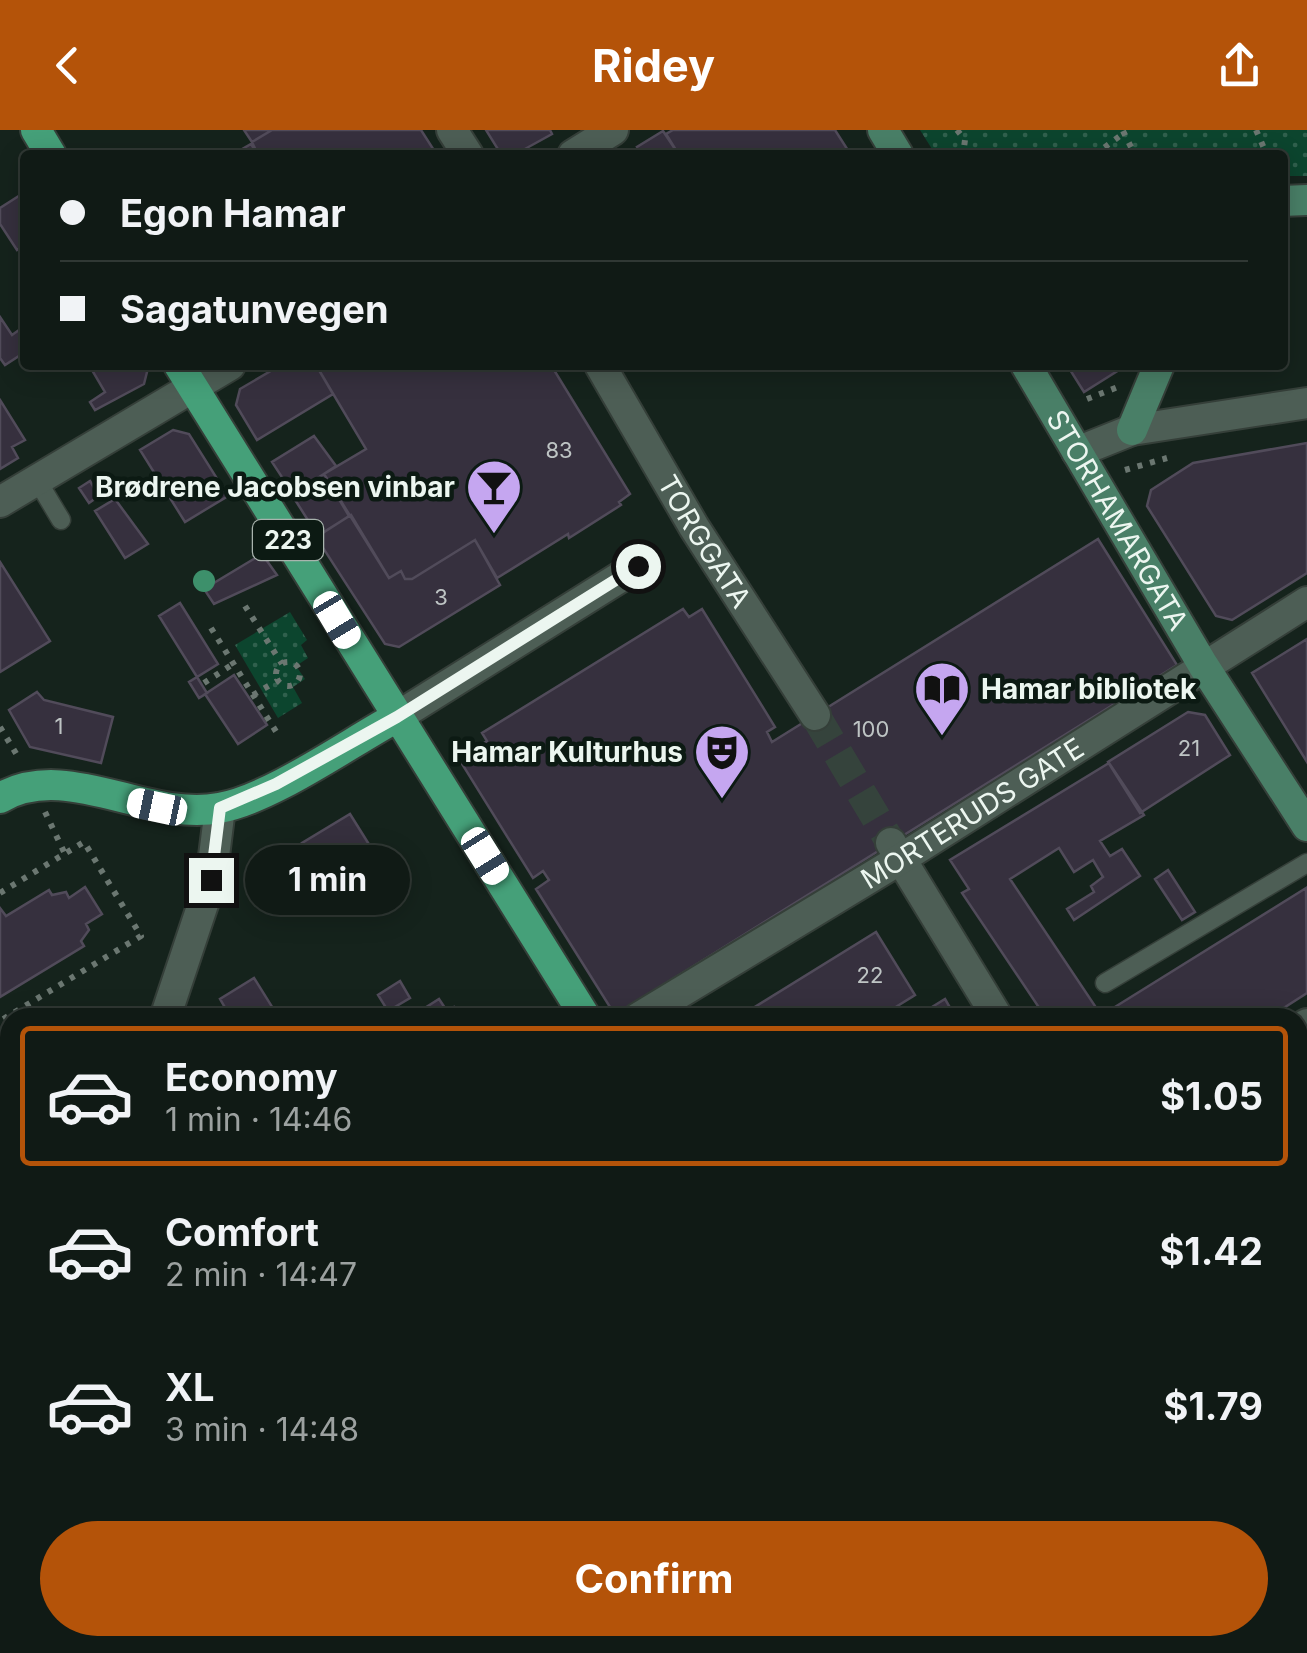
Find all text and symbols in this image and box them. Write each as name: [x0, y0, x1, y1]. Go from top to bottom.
icon: back: [40, 38, 95, 93]
text: Ridey: [592, 38, 715, 93]
icon: share: [1212, 38, 1267, 93]
text: Egon Hamar: [120, 190, 346, 236]
text: Sagatunvegen: [120, 286, 389, 332]
street label: STORHAMARGATA: [1039, 404, 1196, 636]
house number: 83: [545, 437, 573, 463]
bar icon: Brødrene Jacobsen vinbar: [464, 457, 524, 536]
street label: TORGGATA: [651, 469, 758, 614]
place label: Brødrene Jacobsen vinbar: [95, 470, 455, 504]
road number: 223: [253, 520, 323, 560]
route start: [616, 544, 661, 589]
house number: 3: [434, 584, 448, 610]
car: [309, 587, 365, 653]
library icon: Hamar bibliotek: [912, 659, 972, 738]
place label: Hamar bibliotek: [981, 672, 1197, 706]
house number: 1: [55, 713, 63, 739]
house number: 100: [853, 716, 889, 742]
theatre icon: Hamar Kulturhus: [692, 722, 752, 801]
street label: MORTERUDS GATE: [855, 731, 1090, 896]
place label: Hamar Kulturhus: [451, 735, 683, 769]
house number: 21: [1178, 735, 1200, 761]
car: [125, 786, 189, 828]
car: [456, 823, 514, 889]
callout: 1 min: [246, 845, 411, 915]
route end: [189, 858, 234, 903]
text: 1 min: [288, 860, 367, 899]
house number: 22: [857, 962, 883, 988]
icon: car: [45, 1051, 135, 1141]
text: Economy: [165, 1054, 338, 1100]
text: $1.05: [1160, 1073, 1263, 1119]
text: 1 min · 14:46: [165, 1100, 352, 1139]
icon: car: [45, 1206, 135, 1296]
text: Comfort: [165, 1209, 319, 1255]
text: $1.42: [1159, 1228, 1263, 1274]
text: 2 min · 14:47: [165, 1255, 357, 1294]
icon: car: [45, 1361, 135, 1451]
text: XL: [165, 1364, 215, 1410]
text: $1.79: [1164, 1383, 1263, 1429]
text: 3 min · 14:48: [165, 1410, 359, 1449]
button: Confirm: [40, 1521, 1268, 1636]

